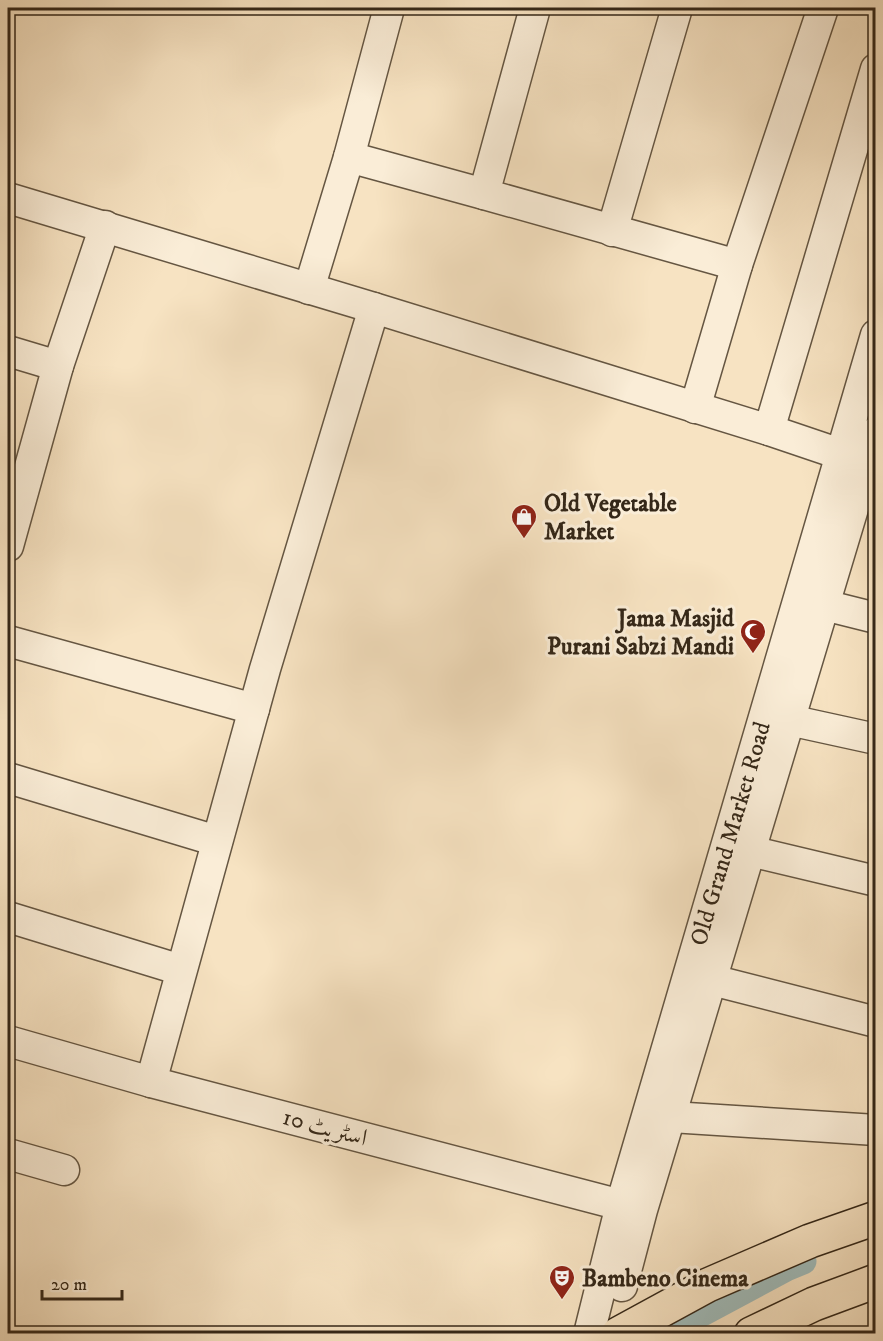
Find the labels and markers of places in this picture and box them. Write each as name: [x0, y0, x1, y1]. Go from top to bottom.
place label: Old Vegetable Market: [544, 489, 677, 547]
shop icon: Old Vegetable Market: [509, 502, 539, 540]
place label: Jama Masjid Purani Sabzi Mandi: [547, 604, 735, 662]
mosque icon: Jama Masjid Purani Sabzi Mandi: [738, 617, 768, 655]
theatre icon: Bambeno Cinema: [547, 1263, 577, 1301]
place label: Bambeno Cinema: [582, 1264, 749, 1294]

